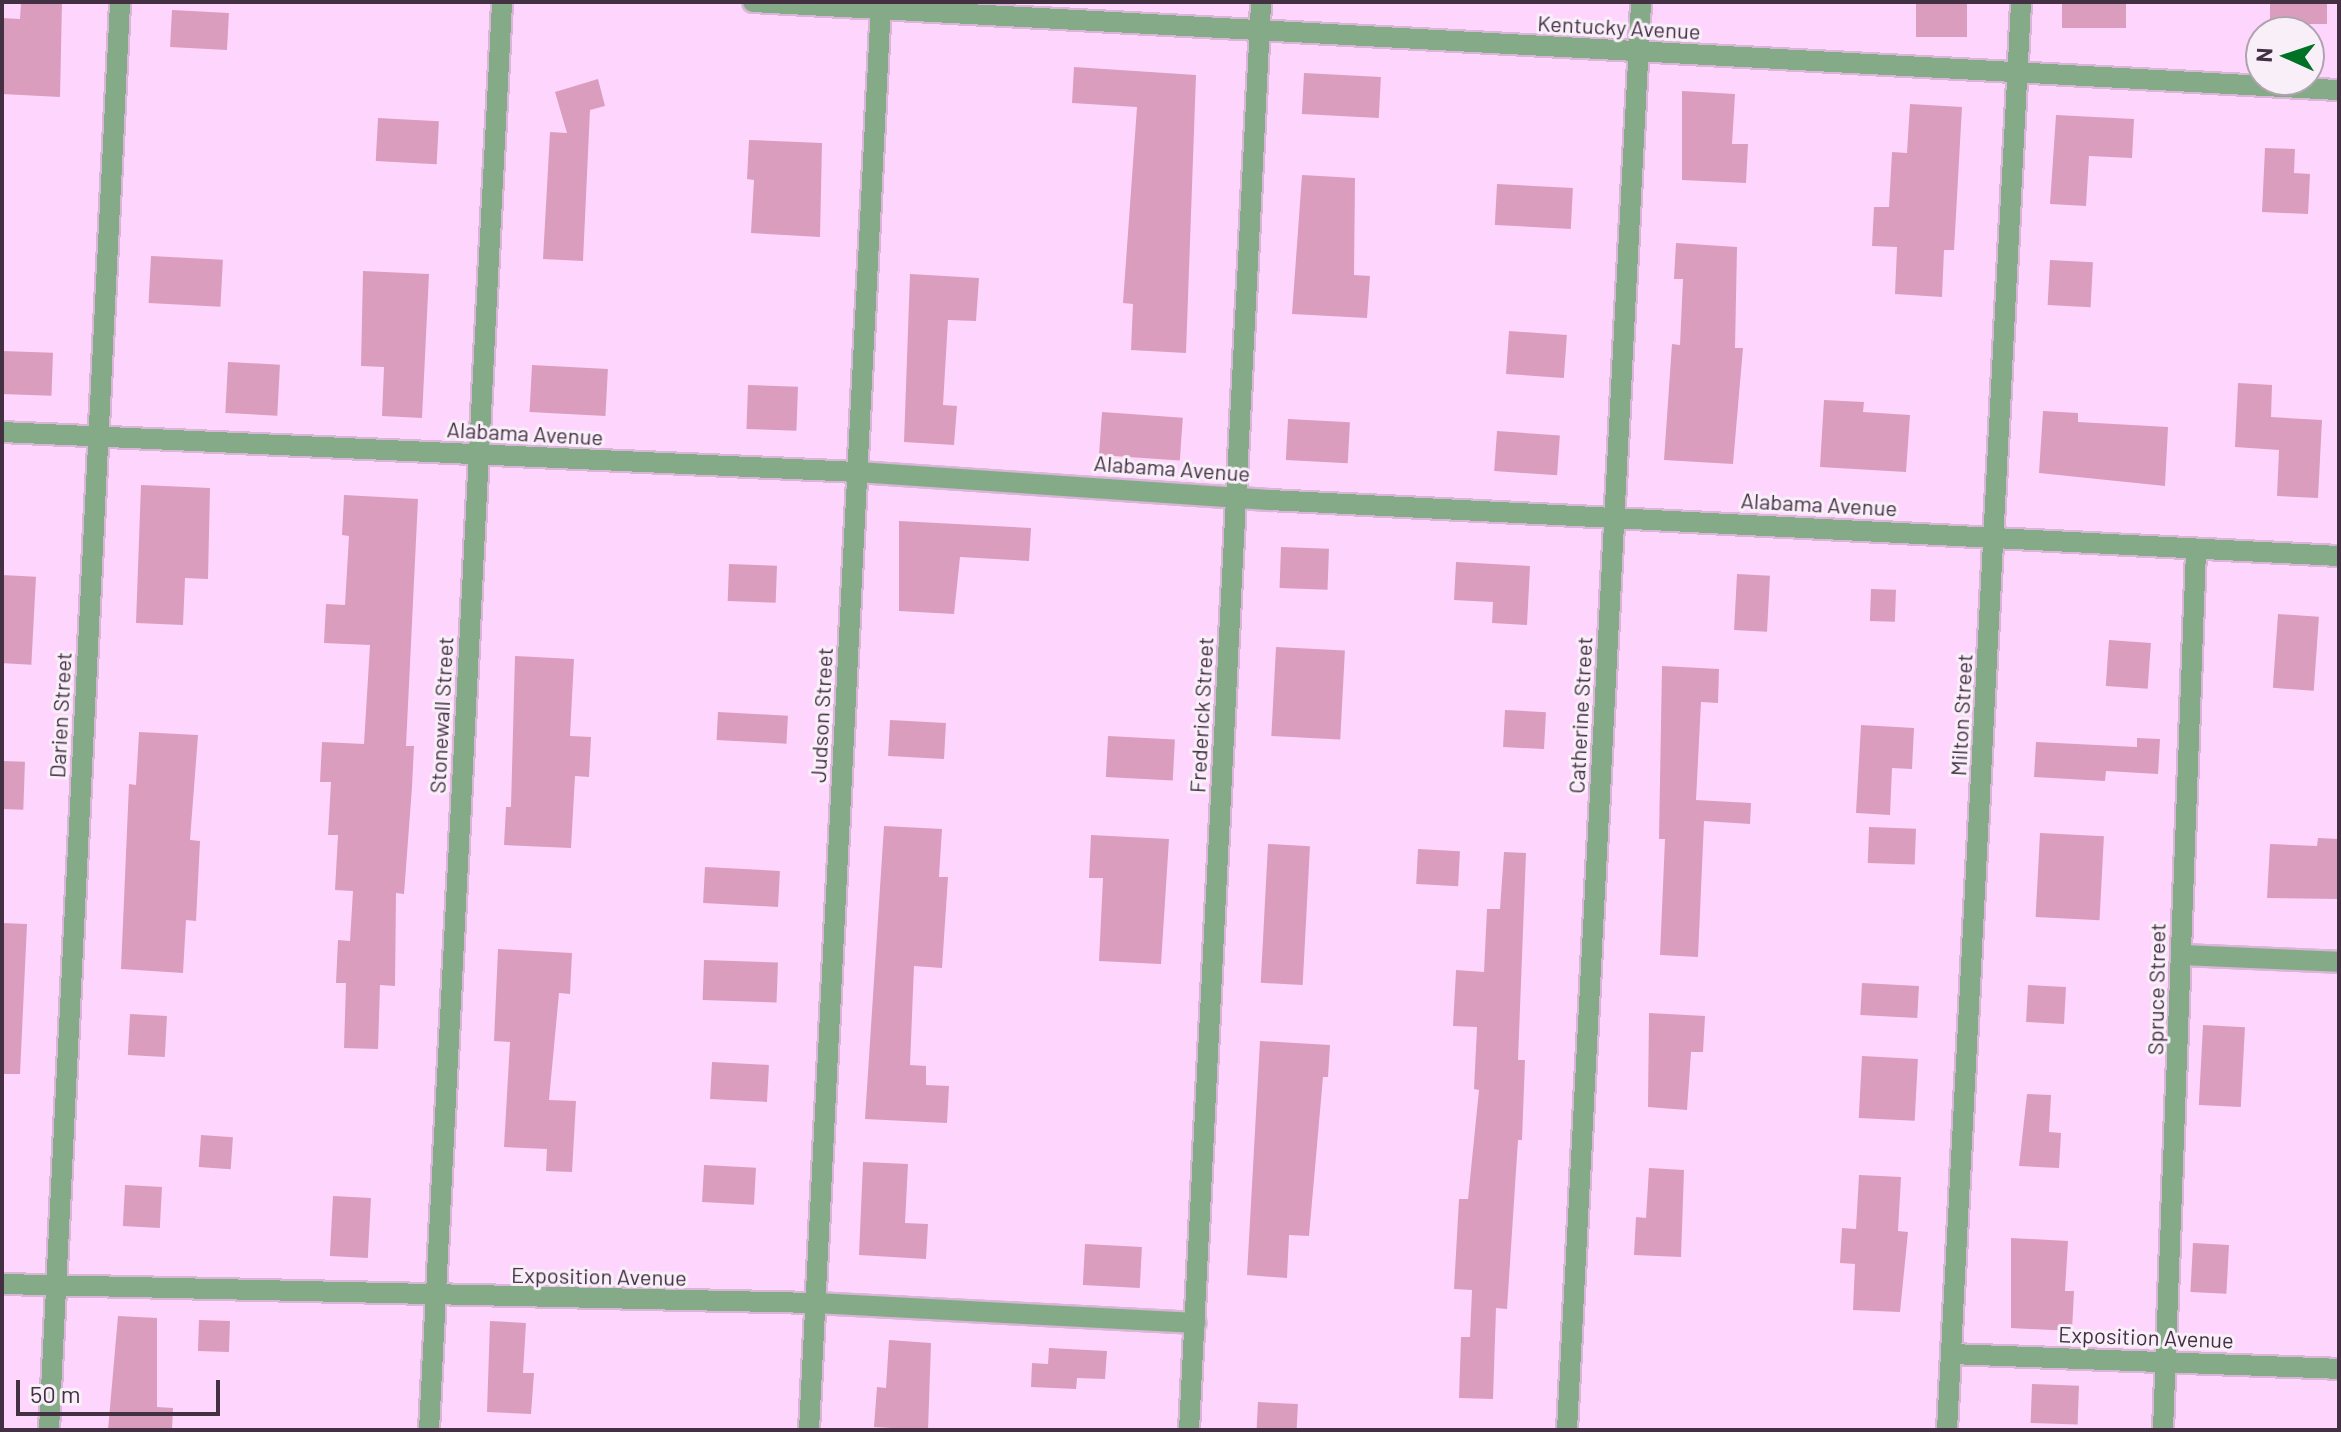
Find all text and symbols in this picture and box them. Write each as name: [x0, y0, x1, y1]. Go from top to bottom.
street label: Kentucky Avenue: [1537, 10, 1701, 44]
north arrow: [2245, 16, 2325, 96]
text: N: [2250, 47, 2276, 63]
street label: Alabama Avenue: [446, 416, 604, 450]
street label: Alabama Avenue: [1093, 449, 1251, 487]
street label: Alabama Avenue: [1740, 487, 1898, 521]
street label: Stonewall Street: [424, 636, 458, 794]
street label: Frederick Street: [1184, 636, 1218, 794]
street label: Catherine Street: [1563, 636, 1597, 794]
street label: Judson Street: [804, 647, 838, 783]
street label: Darien Street: [44, 651, 76, 779]
street label: Milton Street: [1945, 653, 1977, 777]
street label: Spruce Street: [2142, 923, 2170, 1055]
street label: Exposition Avenue: [511, 1261, 687, 1291]
street label: Exposition Avenue: [2058, 1321, 2234, 1353]
scale bar: [20, 1364, 224, 1414]
text: 50 m: [30, 1379, 81, 1408]

